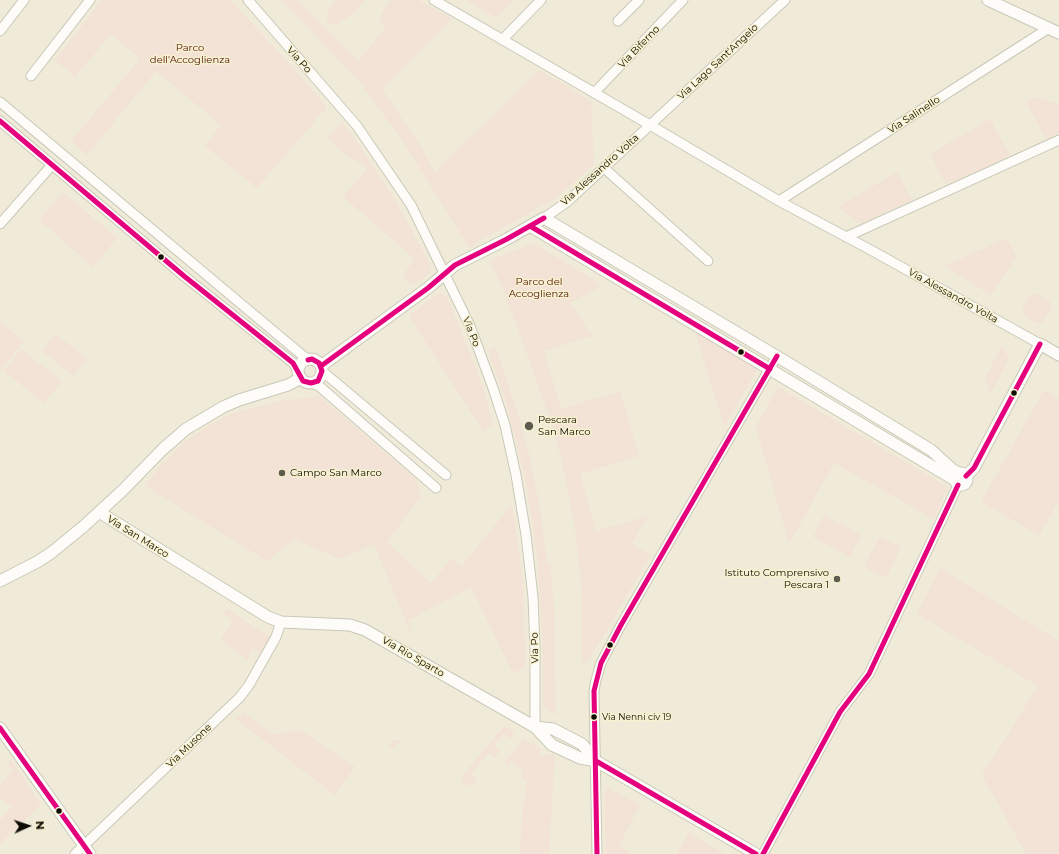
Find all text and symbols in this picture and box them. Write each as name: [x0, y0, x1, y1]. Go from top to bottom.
street label: Via Lago Sant'Angelo: [675, 22, 761, 102]
street label: Via Biferno: [616, 23, 662, 71]
park label: Parco dell'Accoglienza: [150, 42, 230, 66]
street label: Via Po: [284, 44, 314, 76]
street label: Via Salinello: [886, 94, 942, 136]
street label: Via Alessandro Volta: [558, 132, 642, 208]
unlabelled marker: [156, 252, 166, 262]
street label: Via Alessandro Volta: [906, 266, 1000, 326]
park label: Parco del Accoglienza: [509, 276, 569, 300]
street label: Via Po: [460, 315, 482, 349]
unlabelled marker: [736, 347, 746, 357]
unlabelled marker: [1009, 388, 1019, 398]
place label: Pescara San Marco: [538, 414, 591, 438]
marker: Pescara San Marco: [523, 420, 535, 432]
place label: Campo San Marco: [290, 467, 382, 479]
marker: Campo San Marco: [277, 468, 287, 478]
street label: Via San Marco: [105, 513, 171, 561]
place label: Istituto Comprensivo Pescara 1: [725, 567, 829, 590]
marker: Istituto Comprensivo Pescara 1: [832, 574, 842, 584]
street label: Via Po: [529, 632, 541, 664]
street label: Via Rio Sparto: [380, 634, 446, 680]
unlabelled marker: [605, 640, 615, 650]
marker: Via Nenni civ 19: [589, 712, 599, 722]
place label: Via Nenni civ 19: [602, 712, 671, 722]
street label: Via Musone: [164, 721, 214, 771]
north arrow: [8, 806, 48, 846]
unlabelled marker: [54, 806, 64, 816]
text: N: [33, 821, 47, 830]

